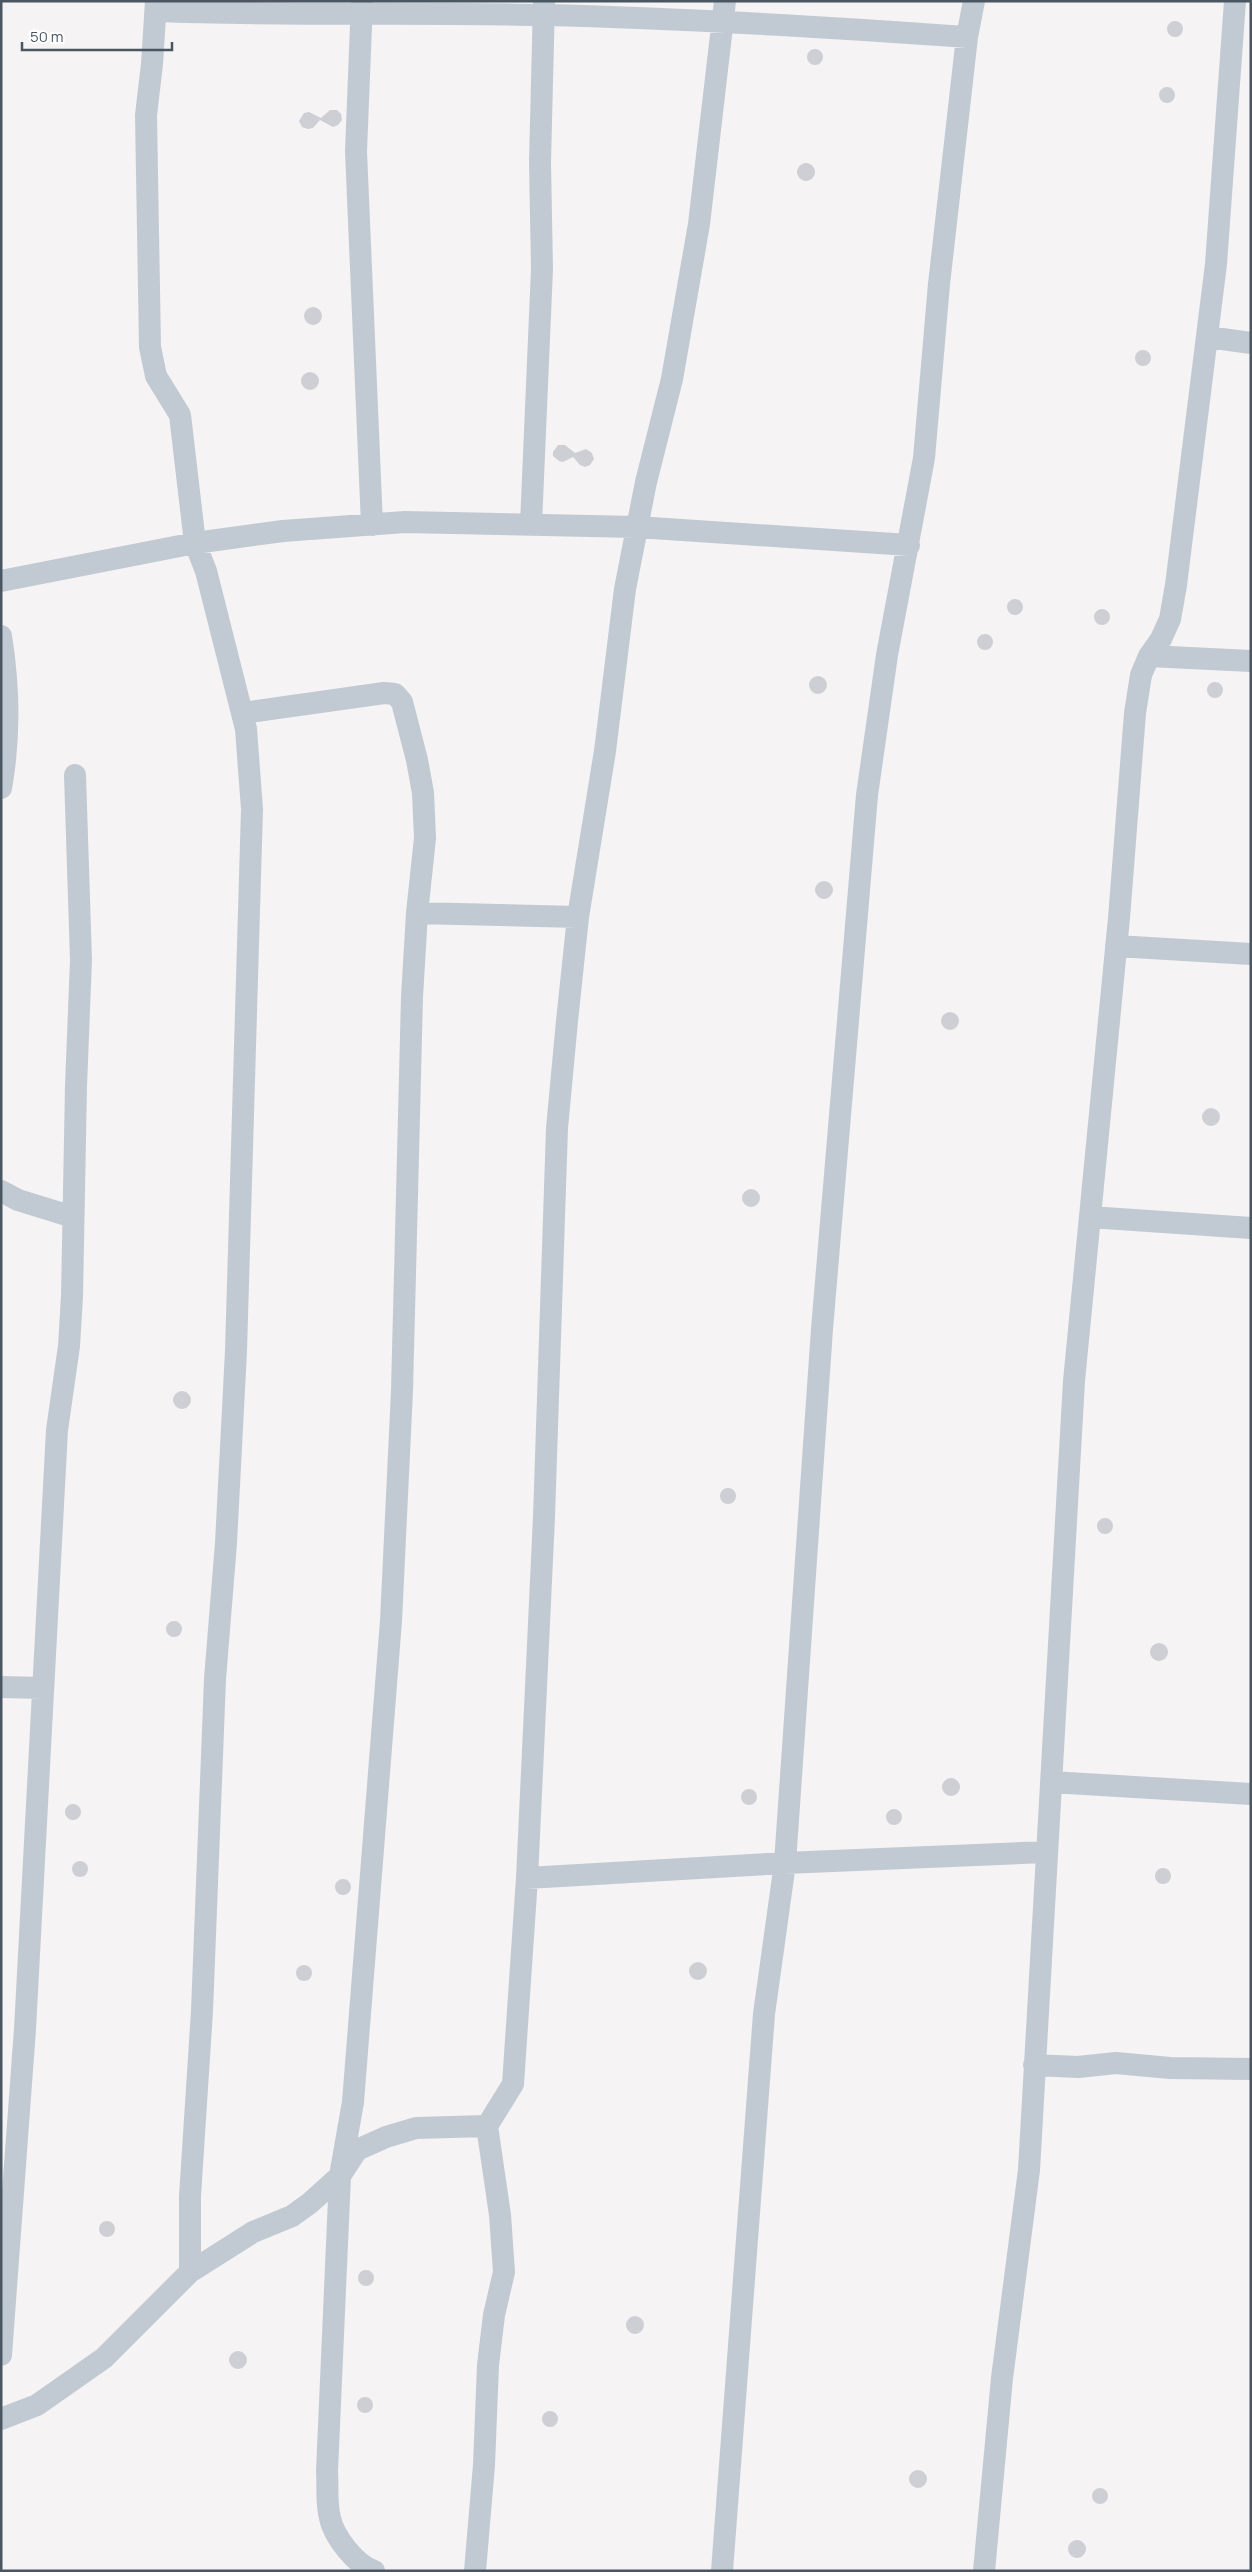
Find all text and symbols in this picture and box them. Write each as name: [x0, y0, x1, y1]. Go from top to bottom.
scale bar: [22, 20, 172, 52]
text: 50 m: [30, 26, 64, 47]

